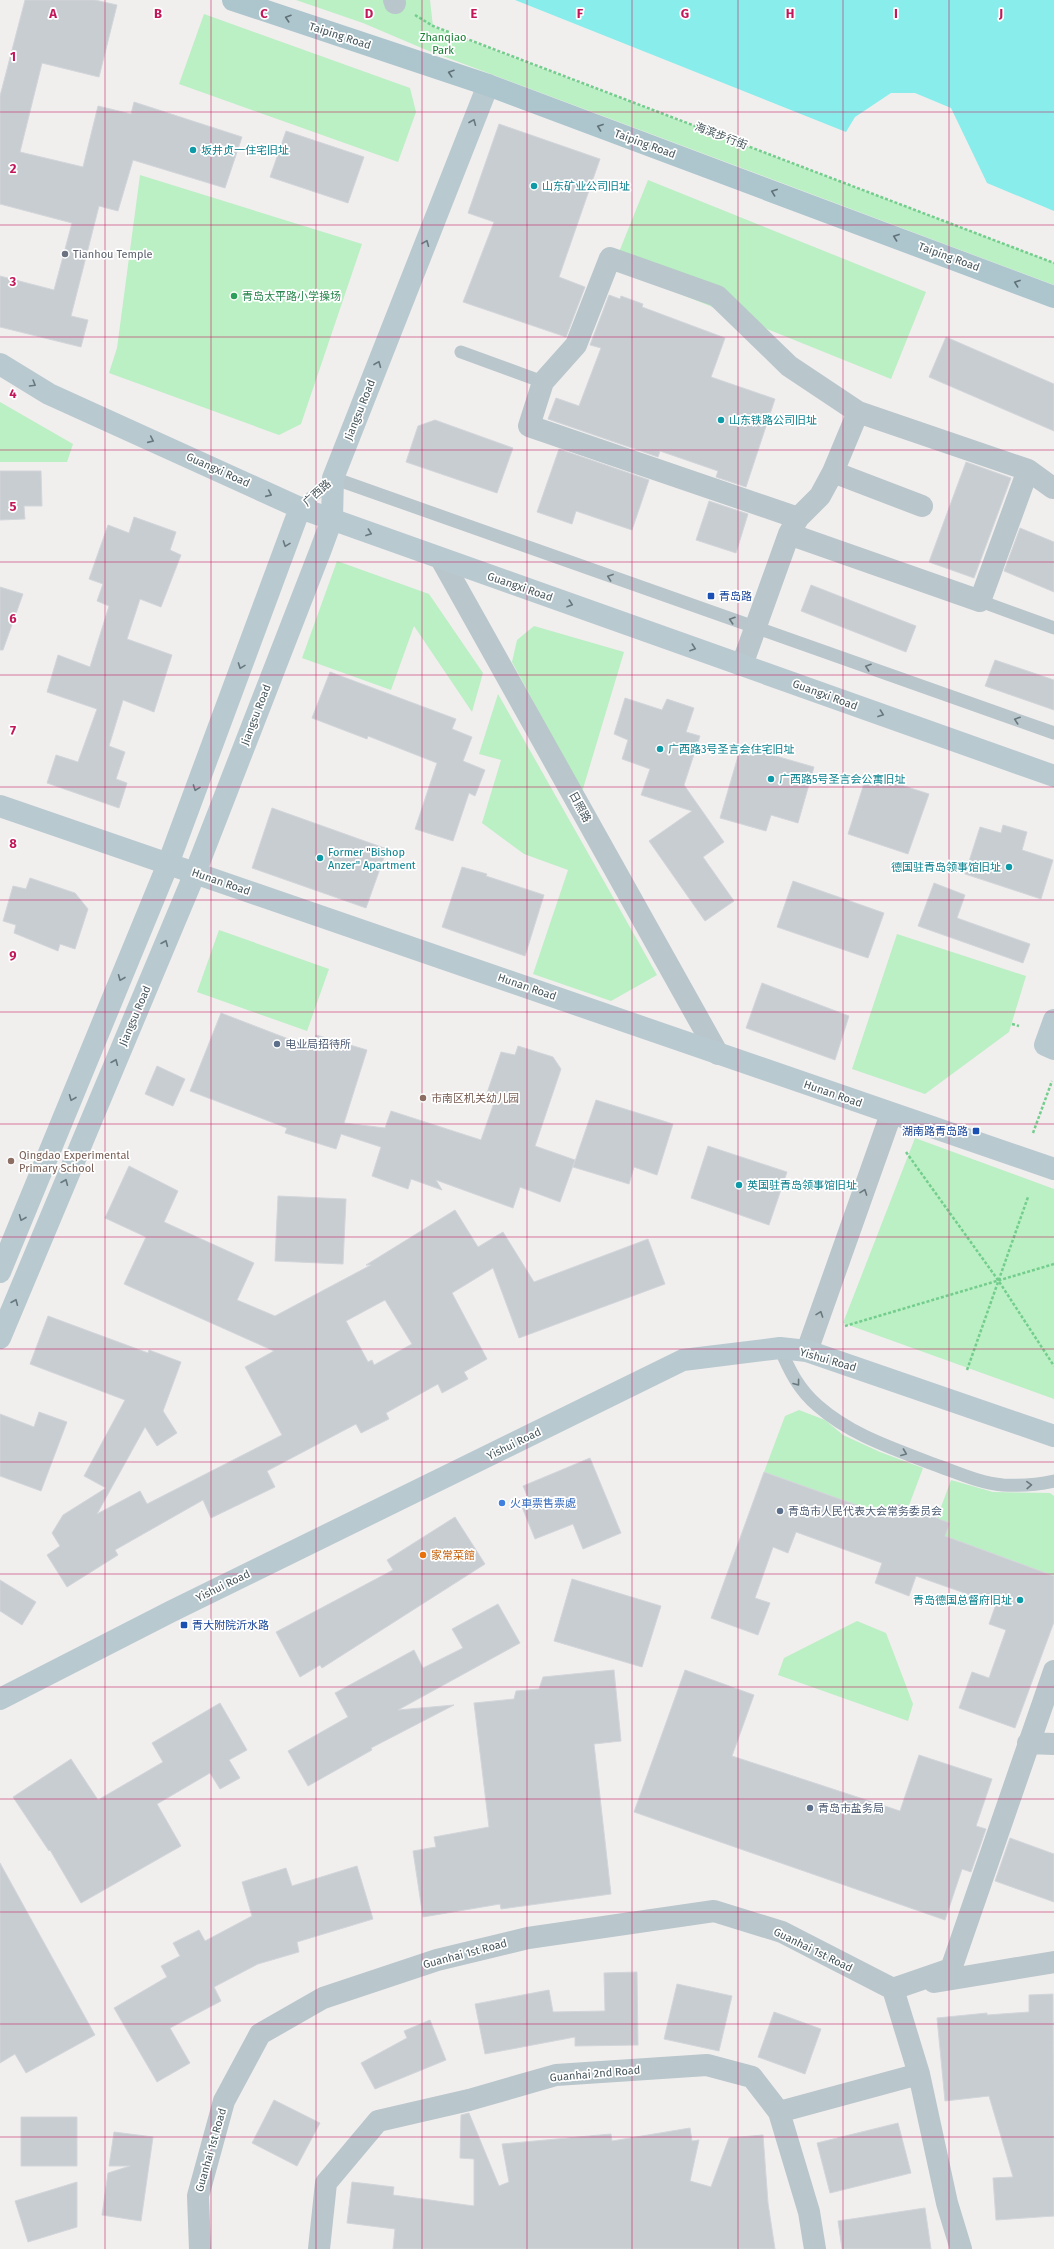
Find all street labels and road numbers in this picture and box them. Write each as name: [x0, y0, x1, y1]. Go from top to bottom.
street label: Taiping Road: [307, 20, 373, 52]
street label: 海滨步行街: [693, 120, 749, 152]
street label: Taiping Road: [613, 127, 677, 161]
street label: Taiping Road: [917, 240, 981, 274]
street label: Jiangsu Road: [342, 378, 378, 442]
street label: Guangxi Road: [184, 450, 252, 490]
street label: 广西路: [300, 477, 334, 509]
street label: Guangxi Road: [486, 570, 554, 604]
street label: Guangxi Road: [791, 677, 859, 713]
street label: Jiangsu Road: [238, 683, 274, 747]
street label: 日照路: [566, 789, 594, 825]
street label: Hunan Road: [190, 866, 252, 898]
street label: Hunan Road: [496, 971, 558, 1003]
street label: Jiangsu Road: [116, 984, 154, 1048]
street label: Hunan Road: [802, 1078, 864, 1110]
street label: Yishui Road: [798, 1346, 858, 1374]
street label: Yishui Road: [485, 1425, 543, 1463]
street label: Yishui Road: [194, 1567, 252, 1605]
street label: Guanhai 1st Road: [771, 1925, 855, 1975]
street label: Guanhai 1st Road: [422, 1937, 508, 1971]
street label: Guanhai 2nd Road: [549, 2064, 641, 2084]
street label: Guanhai 1st Road: [193, 2107, 229, 2193]

